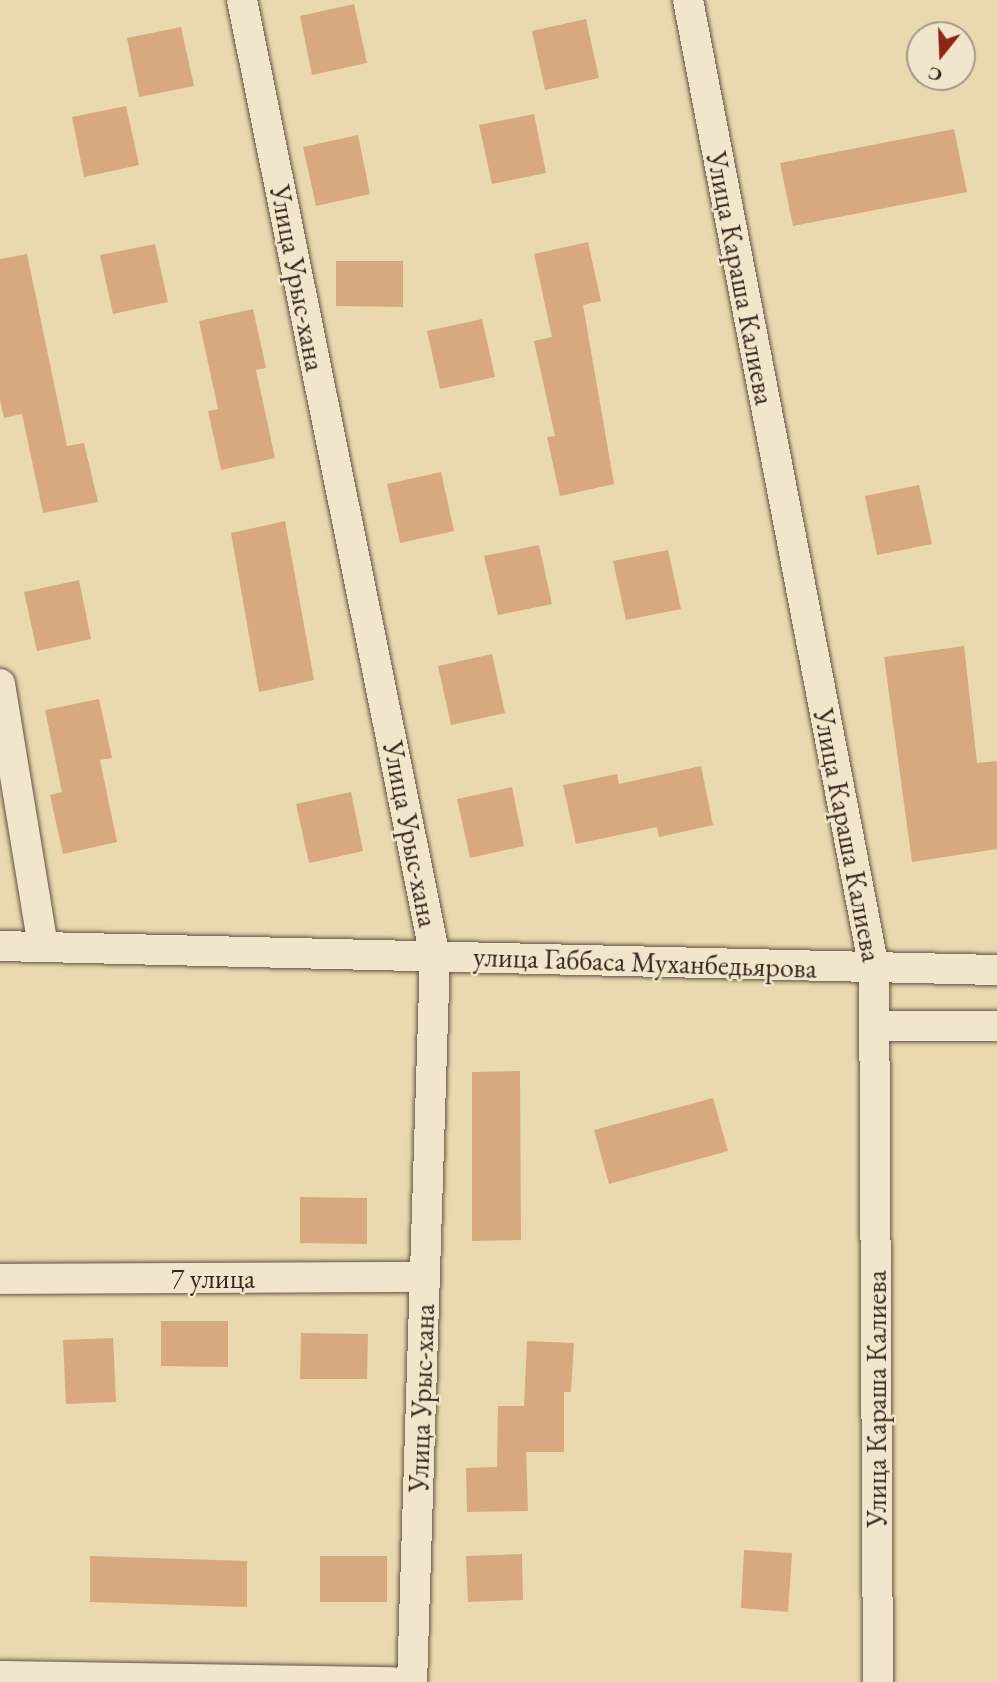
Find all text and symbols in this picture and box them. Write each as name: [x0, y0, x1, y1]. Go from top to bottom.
north arrow: [906, 21, 976, 91]
text: С: [925, 61, 945, 89]
street label: Улица Караша Калиева: [700, 148, 782, 408]
street label: Улица Урыс-хана: [263, 182, 333, 374]
street label: Улица Караша Калиева: [807, 705, 889, 965]
street label: Улица Урыс-хана: [376, 738, 446, 930]
street label: улица Габбаса Муханбедьярова: [473, 939, 817, 985]
street label: 7 улица: [171, 1261, 255, 1295]
street label: Улица Караша Калиева: [859, 1270, 893, 1528]
street label: Улица Урыс-хана: [401, 1303, 441, 1493]

